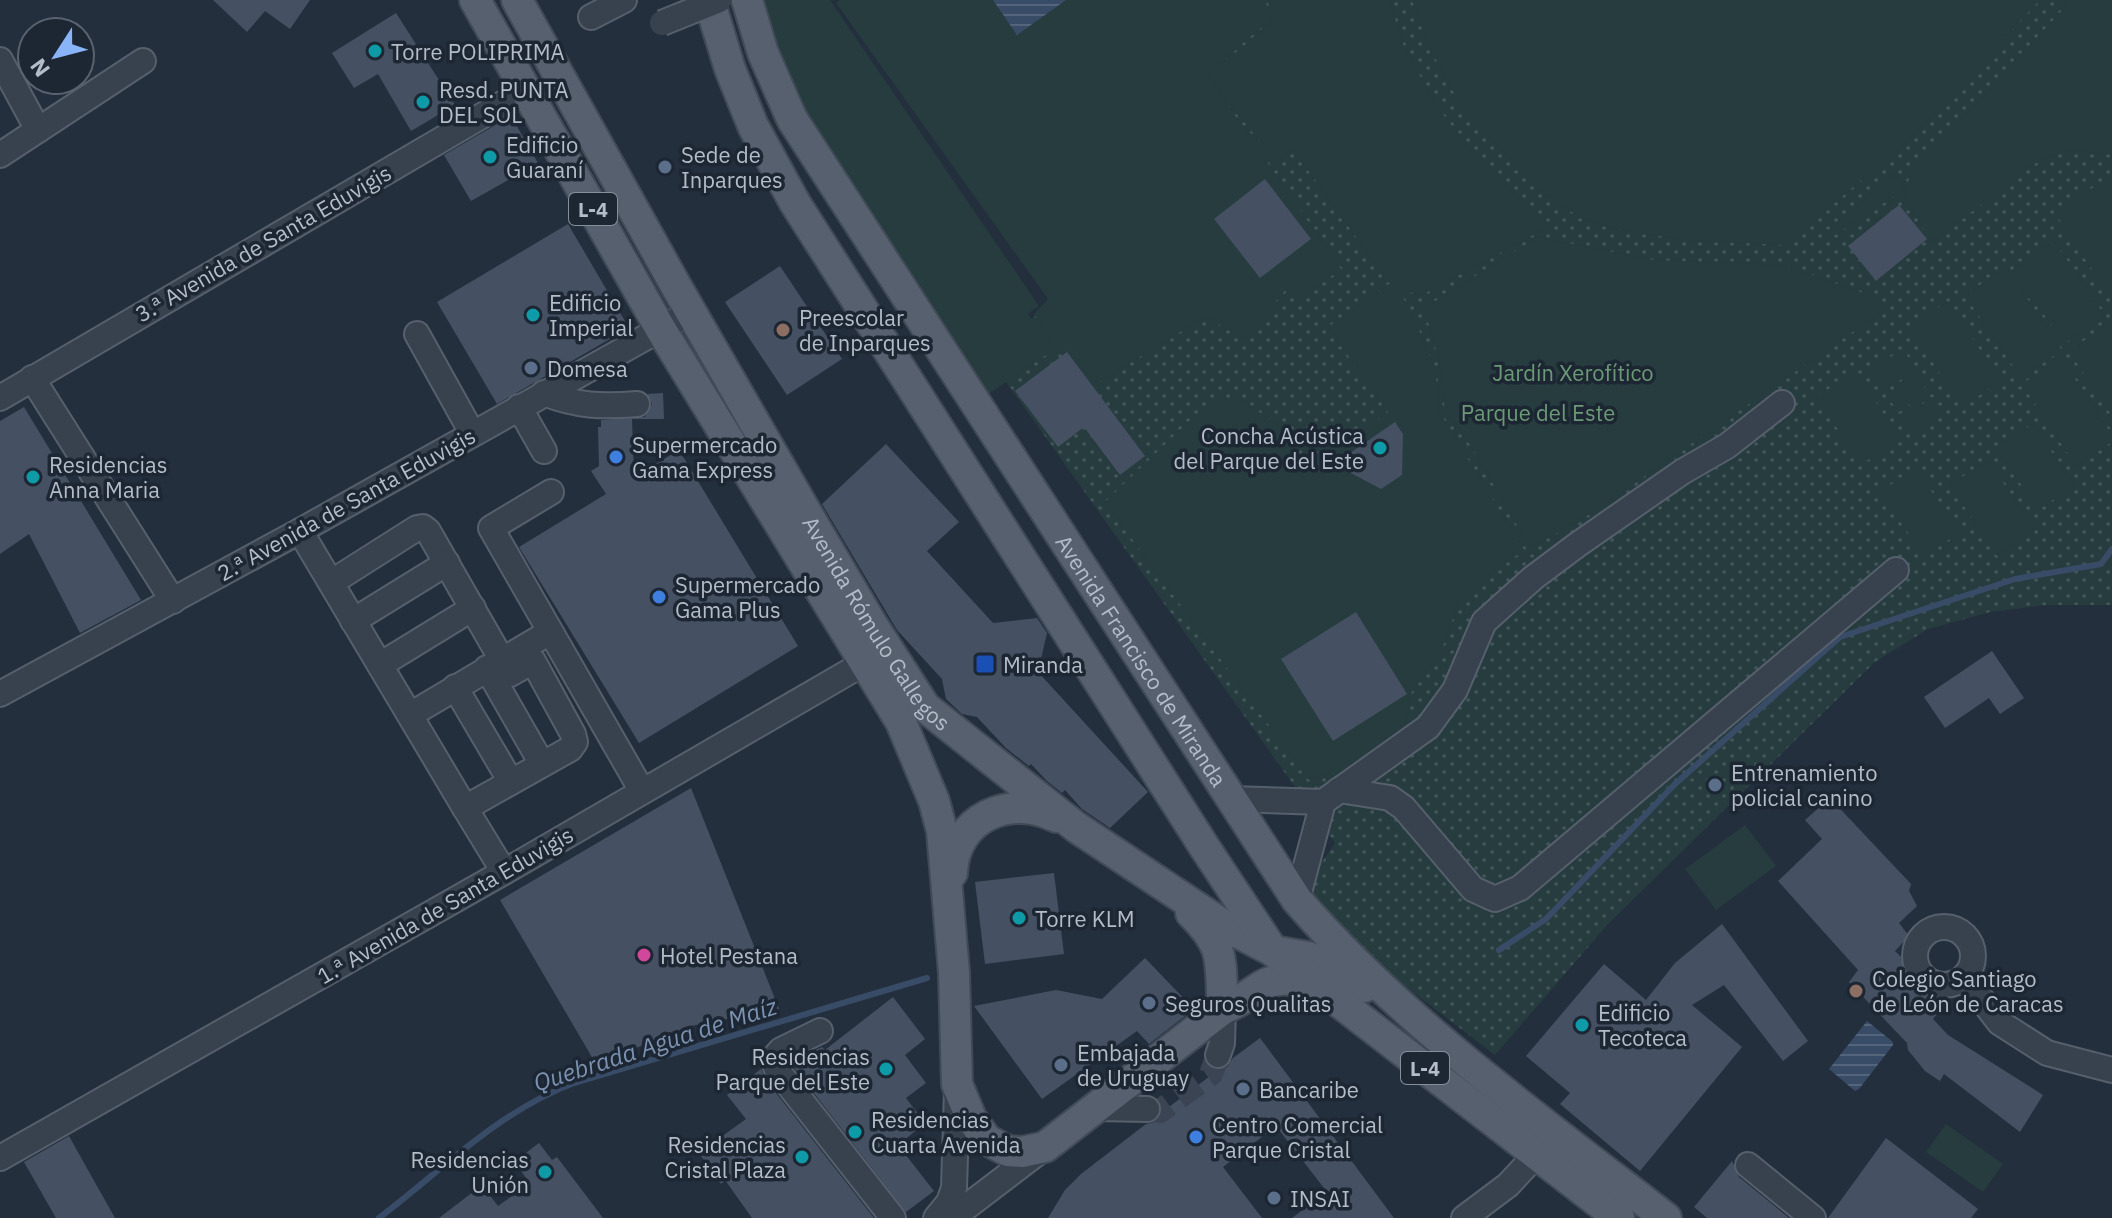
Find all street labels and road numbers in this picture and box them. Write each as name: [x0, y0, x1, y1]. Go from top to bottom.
street label: 3.ª Avenida de Santa Eduvigis: [130, 158, 396, 328]
road number: L-4: [569, 193, 617, 225]
street label: 2.ª Avenida de Santa Eduvigis: [212, 421, 480, 587]
street label: Avenida Rómulo Gallegos: [797, 510, 957, 736]
street label: Avenida Francisco de Miranda: [1050, 529, 1234, 792]
street label: 1.ª Avenida de Santa Eduvigis: [312, 820, 578, 990]
road number: L-4: [1401, 1052, 1449, 1084]

